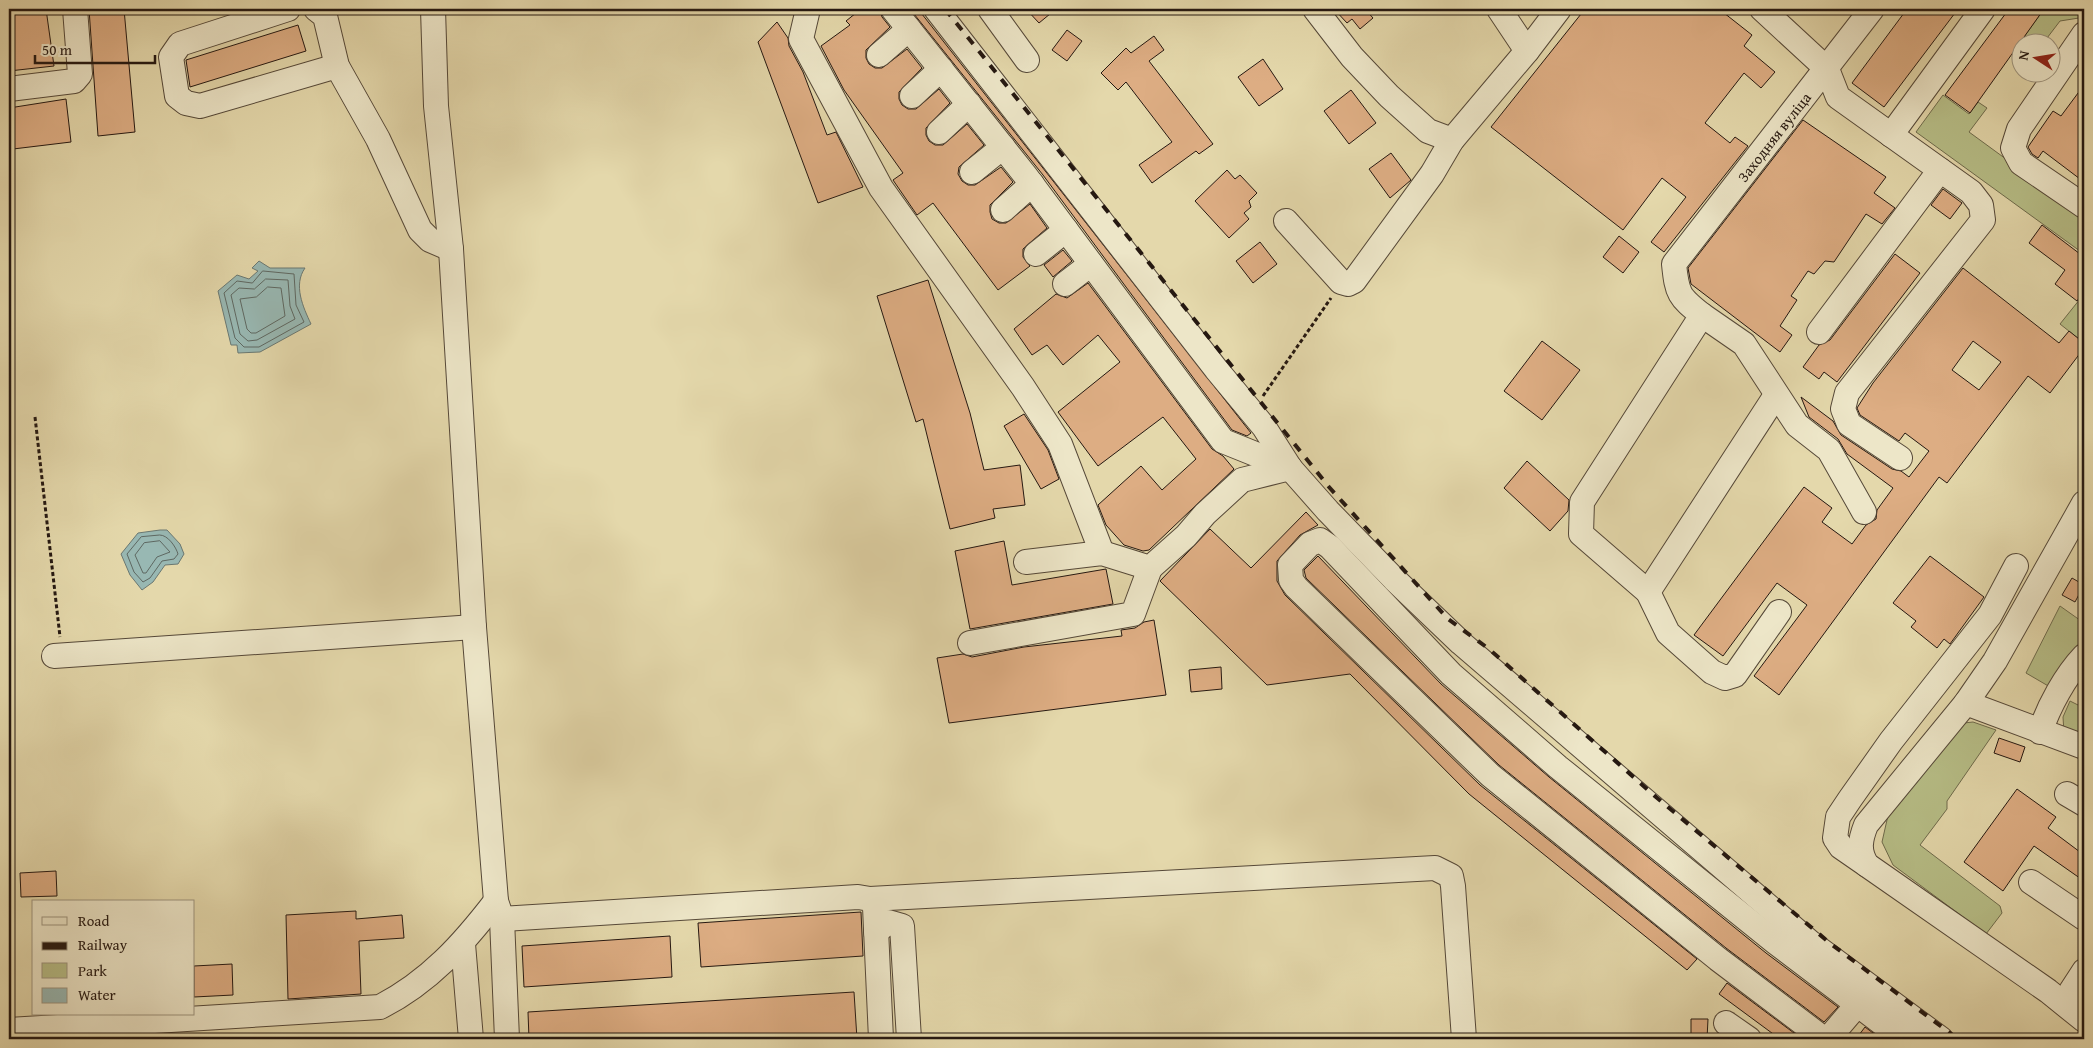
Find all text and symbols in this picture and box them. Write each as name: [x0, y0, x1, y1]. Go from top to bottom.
scale bar: [35, 32, 155, 64]
north arrow: [2010, 32, 2060, 82]
text: 50 m: [42, 39, 73, 60]
text: N: [2013, 48, 2034, 62]
street label: Заходняя вуліца: [1732, 87, 1816, 186]
legend: [32, 900, 195, 1016]
text: Road: [78, 910, 109, 931]
text: Railway: [78, 934, 128, 955]
text: Park: [78, 960, 107, 981]
text: Water: [78, 984, 116, 1005]

